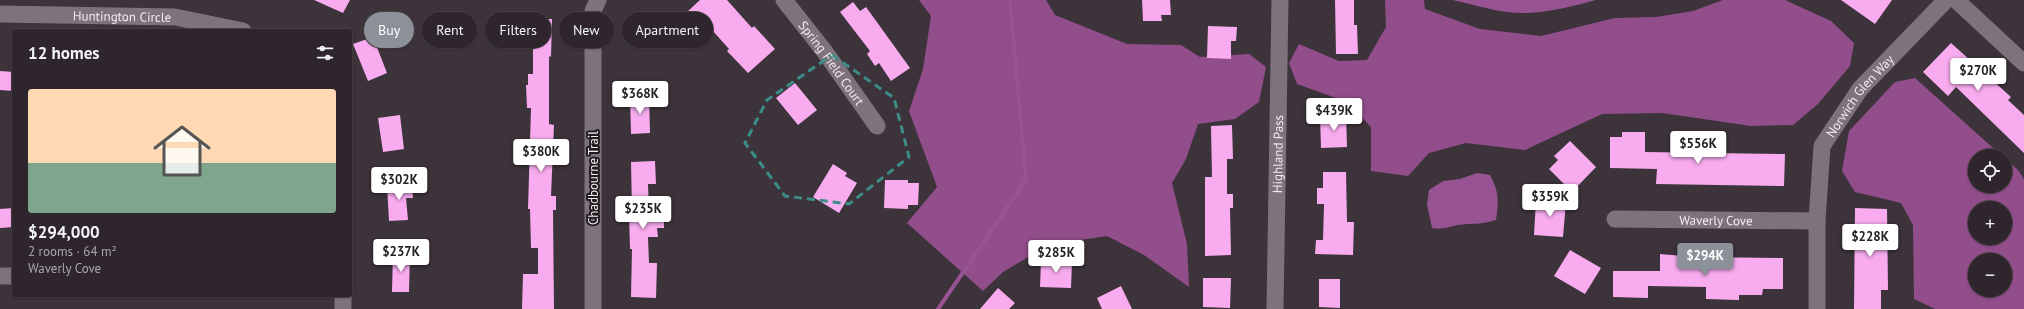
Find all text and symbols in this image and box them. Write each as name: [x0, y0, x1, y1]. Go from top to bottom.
street label: Huntington Circle: [73, 7, 171, 26]
chip: Buy: [364, 12, 414, 48]
chip: Rent: [422, 12, 477, 48]
chip: Filters: [485, 12, 551, 48]
chip: New: [559, 12, 614, 48]
chip: Apartment: [622, 12, 713, 48]
street label: Spring Field Court: [795, 18, 868, 109]
text: 12 homes: [28, 42, 99, 64]
icon: filters: [314, 42, 336, 64]
street label: Norwich Glen Way: [1822, 51, 1898, 141]
pin: $270K: [1950, 58, 2006, 92]
text: $270K: [1959, 62, 1997, 79]
pin: $368K: [612, 81, 668, 115]
text: $368K: [621, 85, 659, 102]
pin: $439K: [1306, 98, 1362, 132]
text: $439K: [1315, 102, 1353, 119]
icon: home: [146, 115, 218, 187]
street label: Highland Pass: [1269, 115, 1287, 193]
street label: Chadbourne Trail: [585, 131, 602, 225]
pin: $556K: [1670, 131, 1726, 165]
text: $556K: [1679, 135, 1717, 152]
pin: $380K: [513, 139, 569, 173]
text: $380K: [522, 143, 560, 160]
map controls: [1968, 149, 2012, 297]
button: locate: [1968, 149, 2012, 193]
pin: $302K: [371, 167, 427, 201]
text: $302K: [380, 171, 418, 188]
pin: $359K: [1522, 184, 1578, 218]
text: $359K: [1531, 188, 1569, 205]
pin: $235K: [615, 196, 671, 230]
text: $235K: [624, 200, 662, 217]
button: +: [1968, 201, 2012, 245]
street label: Waverly Cove: [1679, 212, 1753, 229]
text: $294,000: [28, 221, 100, 243]
pin: $228K: [1842, 224, 1898, 258]
text: $228K: [1851, 228, 1889, 245]
pin: $237K: [373, 239, 429, 273]
pin: $285K: [1028, 240, 1084, 274]
text: 2 rooms · 64 m²: [28, 243, 117, 260]
text: $237K: [382, 243, 420, 260]
pin: $294K: [1677, 243, 1733, 277]
text: $285K: [1037, 244, 1075, 261]
text: $294K: [1686, 247, 1724, 264]
button: −: [1968, 253, 2012, 297]
text: Waverly Cove: [28, 260, 101, 277]

